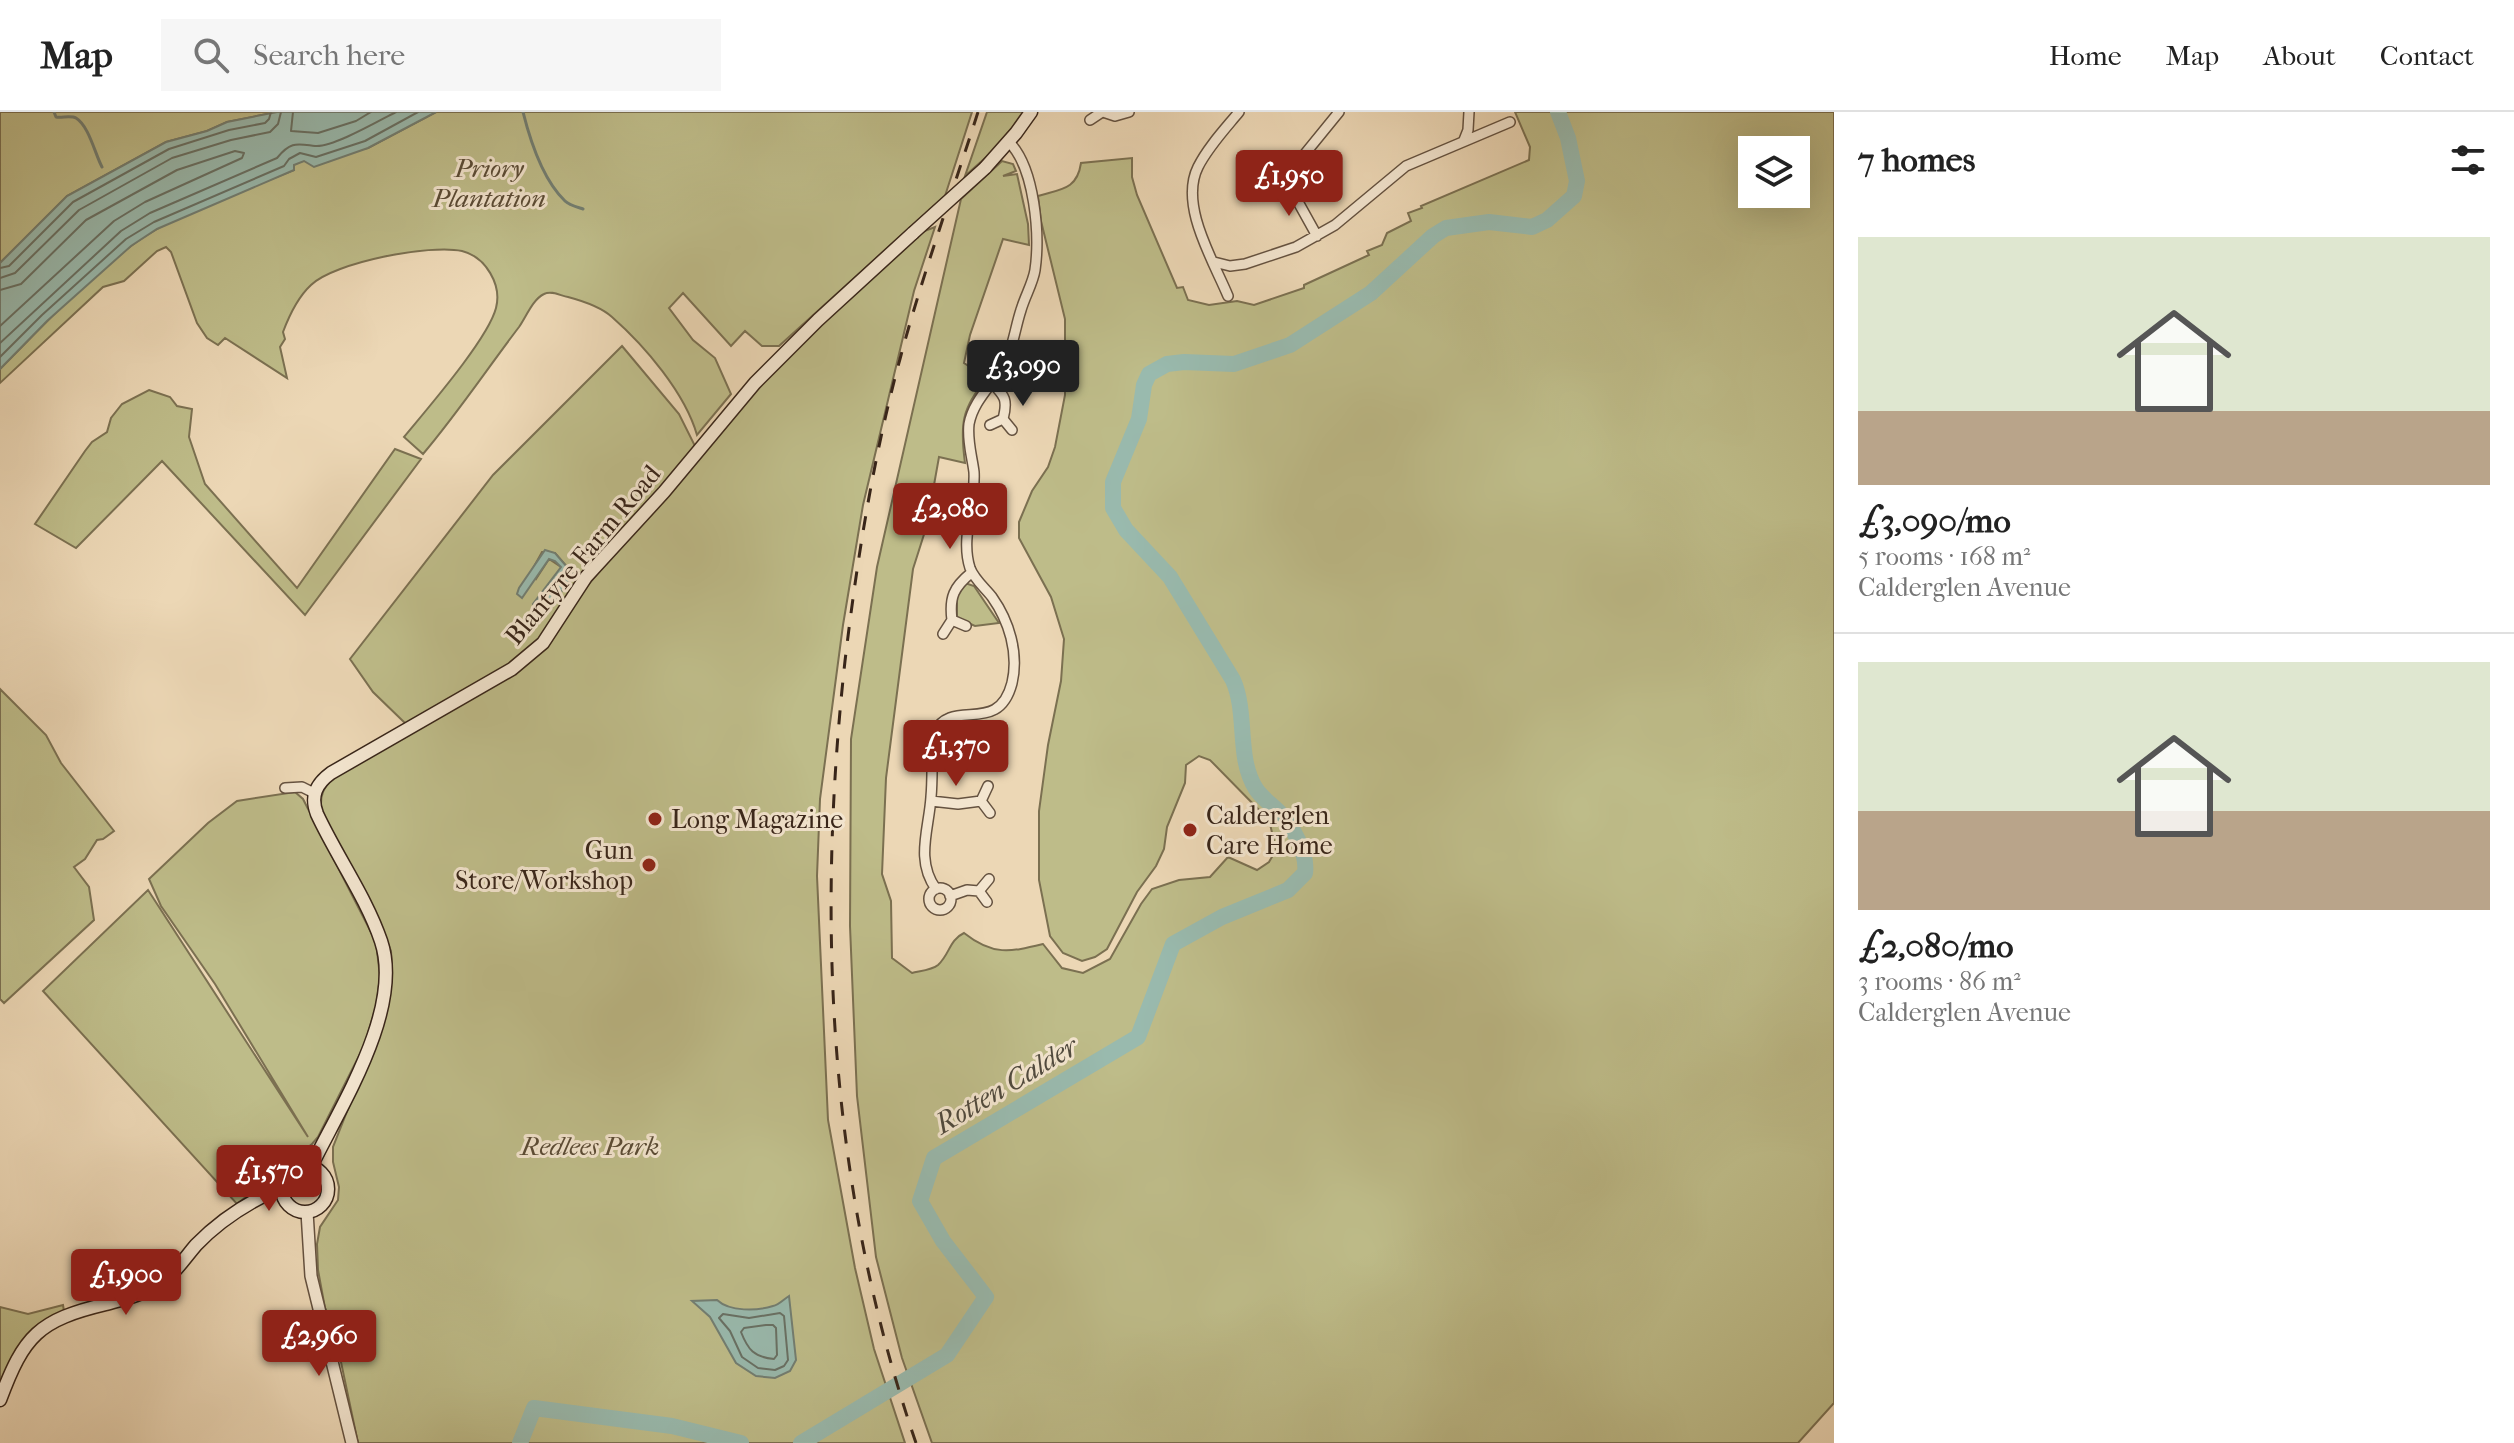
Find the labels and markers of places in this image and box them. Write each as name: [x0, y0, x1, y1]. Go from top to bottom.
pin: £1,950: [1224, 150, 1354, 218]
pin: £3,090: [958, 340, 1088, 408]
pin: £2,080: [885, 483, 1015, 551]
pin: £1,370: [891, 720, 1021, 788]
place label: Calderglen Care Home: [1206, 800, 1333, 861]
place label: Long Magazine: [671, 804, 843, 835]
marker: Long Magazine: [646, 810, 664, 828]
marker: Calderglen Care Home: [1181, 821, 1199, 839]
place label: Gun Store/Workshop: [455, 835, 633, 896]
marker: Gun Store/Workshop: [640, 856, 658, 874]
pin: £1,570: [204, 1145, 334, 1213]
pin: £1,900: [61, 1249, 191, 1317]
pin: £2,960: [254, 1310, 384, 1378]

